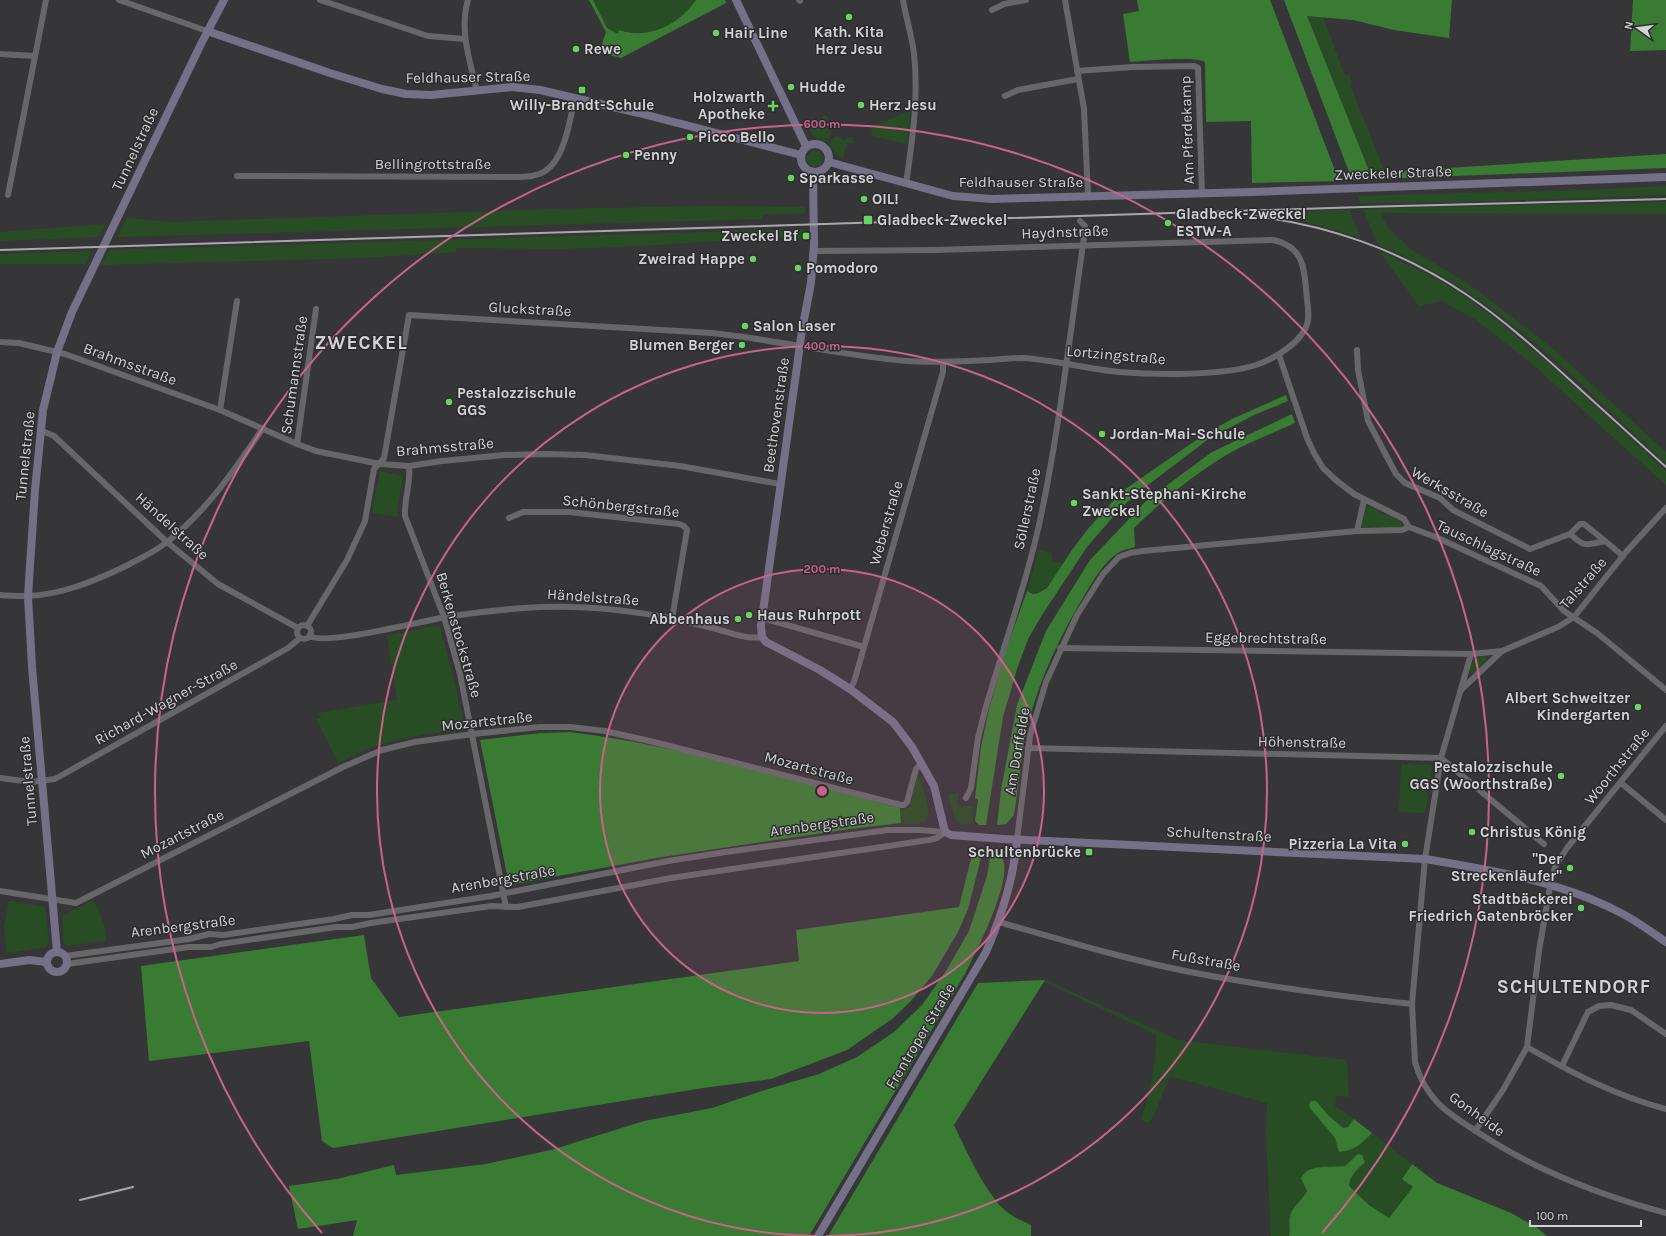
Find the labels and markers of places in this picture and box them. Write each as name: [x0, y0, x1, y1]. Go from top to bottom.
marker: Kath. Kita Herz Jesu: [844, 12, 854, 22]
place label: Kath. Kita Herz Jesu: [814, 23, 884, 58]
place label: Hair Line: [724, 24, 788, 42]
marker: Hair Line: [711, 28, 721, 38]
place label: Rewe: [584, 40, 621, 58]
marker: Rewe: [571, 44, 581, 54]
place label: Hudde: [799, 78, 845, 96]
marker: Hudde: [786, 82, 796, 92]
marker: Willy-Brandt-Schule: [577, 85, 587, 95]
place label: Holzwarth Apotheke: [693, 88, 765, 123]
place label: Willy-Brandt-Schule: [510, 96, 654, 114]
place label: Herz Jesu: [869, 96, 937, 114]
marker: Herz Jesu: [856, 100, 866, 110]
marker: Holzwarth Apotheke: [768, 101, 778, 111]
place label: Picco Bello: [698, 128, 775, 146]
marker: Picco Bello: [685, 132, 695, 142]
place label: Penny: [634, 146, 677, 164]
marker: Penny: [621, 150, 631, 160]
place label: Sparkasse: [799, 169, 874, 187]
marker: Sparkasse: [786, 173, 796, 183]
place label: OIL!: [872, 190, 899, 208]
marker: OIL!: [859, 194, 869, 204]
place label: Gladbeck-Zweckel ESTW-A: [1176, 205, 1306, 240]
place label: Gladbeck-Zweckel: [877, 211, 1007, 229]
marker: Gladbeck-Zweckel: [862, 214, 874, 226]
marker: Gladbeck-Zweckel ESTW-A: [1163, 218, 1173, 228]
place label: Zweckel Bf: [721, 227, 798, 245]
marker: Zweckel Bf: [801, 231, 811, 241]
place label: Zweirad Happe: [638, 250, 745, 268]
marker: Zweirad Happe: [748, 254, 758, 264]
place label: Pomodoro: [806, 259, 878, 277]
marker: Pomodoro: [793, 263, 803, 273]
place label: Salon Laser: [753, 317, 836, 335]
marker: Salon Laser: [740, 321, 750, 331]
place label: Blumen Berger: [629, 336, 734, 354]
marker: Blumen Berger: [737, 340, 747, 350]
place label: Pestalozzischule GGS: [457, 384, 576, 419]
marker: Pestalozzischule GGS: [444, 397, 454, 407]
place label: Jordan-Mai-Schule: [1110, 425, 1245, 443]
marker: Jordan-Mai-Schule: [1097, 429, 1107, 439]
place label: Sankt-Stephani-Kirche Zweckel: [1082, 485, 1247, 520]
marker: Sankt-Stephani-Kirche Zweckel: [1069, 498, 1079, 508]
place label: Haus Ruhrpott: [757, 606, 861, 624]
place label: Abbenhaus: [649, 610, 730, 628]
marker: Haus Ruhrpott: [744, 610, 754, 620]
marker: Abbenhaus: [733, 614, 743, 624]
place label: Albert Schweitzer Kindergarten: [1505, 689, 1630, 724]
marker: Albert Schweitzer Kindergarten: [1633, 702, 1643, 712]
place label: Pestalozzischule GGS (Woorthstraße): [1409, 758, 1553, 793]
marker: Pestalozzischule GGS (Woorthstraße): [1556, 771, 1566, 781]
centre of rings: [815, 784, 829, 798]
place label: Christus König: [1480, 823, 1586, 841]
marker: Christus König: [1467, 827, 1477, 837]
place label: Pizzeria La Vita: [1289, 835, 1397, 853]
marker: Pizzeria La Vita: [1400, 839, 1410, 849]
place label: Schultenbrücke: [968, 843, 1081, 861]
marker: Schultenbrücke: [1084, 847, 1094, 857]
place label: "Der Streckenläufer": [1451, 850, 1562, 885]
marker: "Der Streckenläufer": [1565, 863, 1575, 873]
place label: Stadtbäckerei Friedrich Gatenbröcker: [1409, 890, 1573, 925]
marker: Stadtbäckerei Friedrich Gatenbröcker: [1576, 903, 1586, 913]

